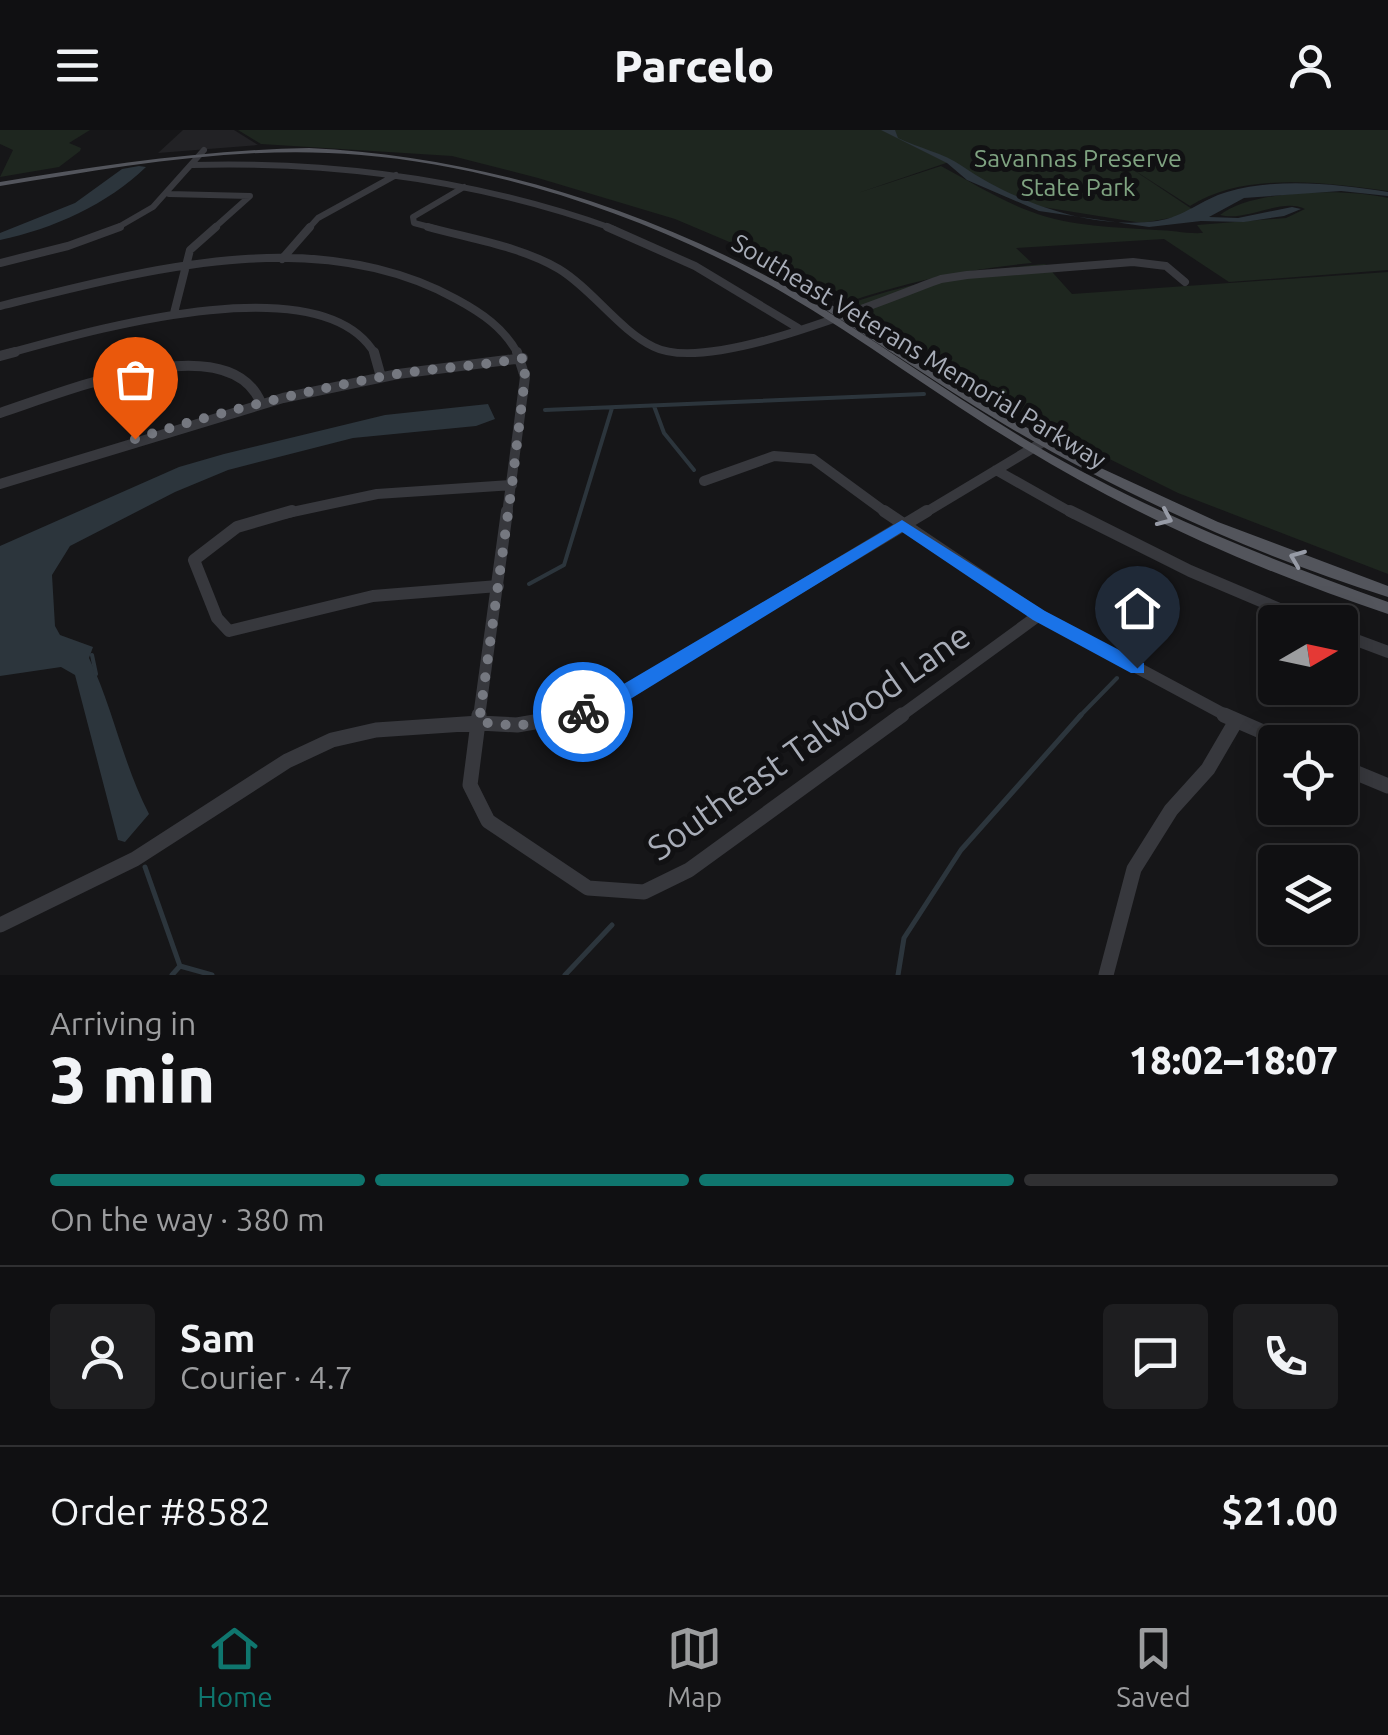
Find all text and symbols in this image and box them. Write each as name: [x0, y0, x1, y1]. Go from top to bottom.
icon: menu: [50, 38, 105, 93]
icon: person: [1283, 38, 1338, 93]
text: Parcelo: [614, 40, 774, 91]
park label: Savannas Preserve State Park: [974, 144, 1182, 201]
street label: Southeast Veterans Memorial Parkway: [727, 228, 1111, 474]
pin: [93, 337, 178, 440]
icon: bag: [108, 352, 163, 407]
one-way arrow: [1155, 506, 1173, 526]
one-way arrow: [1289, 549, 1307, 569]
pin: [1095, 566, 1180, 669]
icon: home: [1110, 581, 1165, 636]
north arrow: [1258, 605, 1358, 705]
map controls: [1258, 605, 1358, 945]
street label: Southeast Talwood Lane: [640, 615, 977, 868]
courier: [533, 662, 633, 762]
icon: bike: [556, 685, 611, 740]
button: locate: [1258, 725, 1358, 825]
button: layers: [1258, 845, 1358, 945]
text: Arriving in: [50, 1005, 196, 1041]
text: 18:02–18:07: [1129, 1039, 1338, 1081]
text: 3 min: [50, 1042, 215, 1115]
text: On the way · 380 m: [50, 1201, 325, 1237]
button: person: [50, 1304, 155, 1409]
button: chat: [1103, 1304, 1208, 1409]
button: phone: [1233, 1304, 1338, 1409]
text: Sam: [180, 1317, 255, 1359]
text: Courier · 4.7: [180, 1359, 353, 1395]
text: Order #8582: [50, 1490, 271, 1532]
text: $21.00: [1221, 1490, 1338, 1532]
tab: Home: [197, 1621, 273, 1712]
tab: Map: [667, 1621, 722, 1712]
tab: Saved: [1116, 1621, 1191, 1712]

